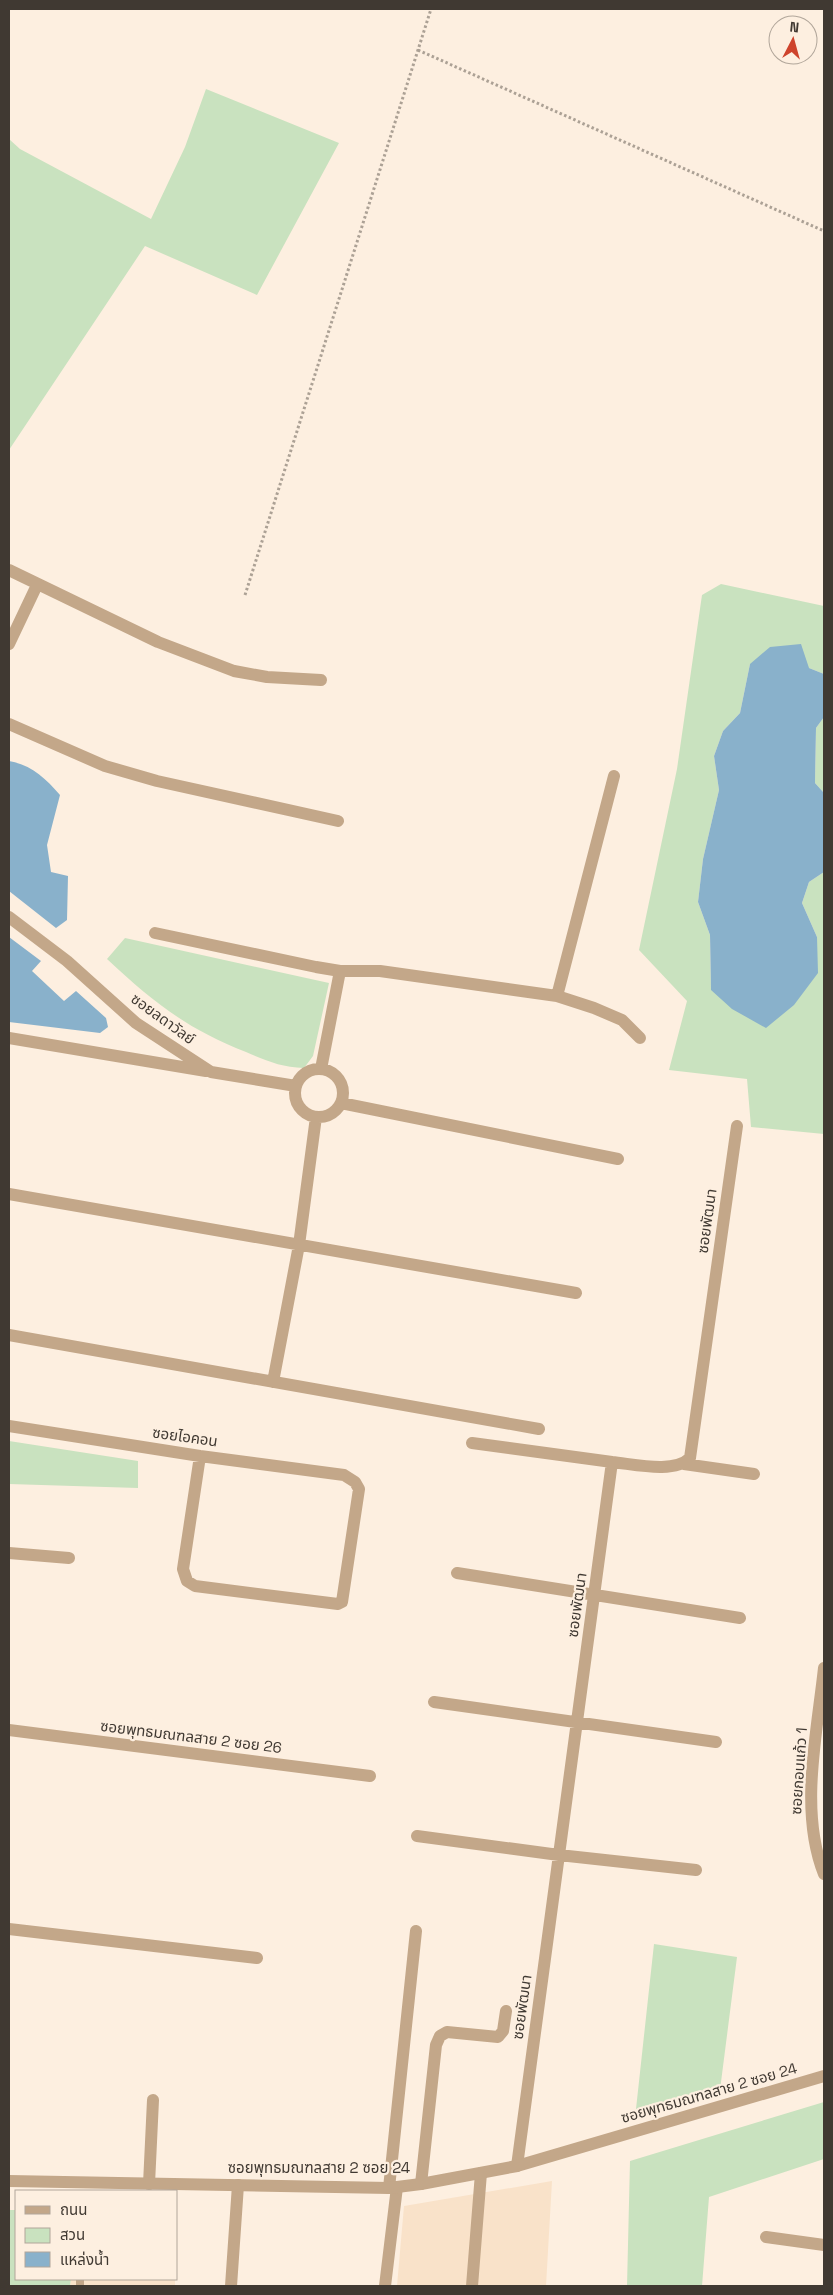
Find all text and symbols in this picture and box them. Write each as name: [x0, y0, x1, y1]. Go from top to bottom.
north arrow: [768, 15, 818, 65]
text: N: [789, 18, 800, 37]
street label: ซอยลดาวัลย์: [128, 989, 199, 1048]
street label: ซอยพัฒนา: [693, 1187, 720, 1254]
street label: ซอยไอคอน: [151, 1423, 219, 1450]
street label: ซอยพัฒนา: [563, 1571, 590, 1638]
street label: ซอยพุทธมณฑลสาย 2 ซอย 26: [99, 1716, 283, 1757]
street label: ซอยกอบแก้ว 1: [786, 1727, 811, 1815]
street label: ซอยพัฒนา: [508, 1973, 535, 2040]
street label: ซอยพุทธมณฑลสาย 2 ซอย 24: [619, 2058, 799, 2127]
street label: ซอยพุทธมณฑลสาย 2 ซอย 24: [228, 2158, 410, 2177]
legend: [15, 2190, 178, 2280]
text: ถนน: [60, 2200, 87, 2219]
text: สวน: [60, 2225, 85, 2244]
text: แหล่งน้ำ: [60, 2249, 109, 2269]

